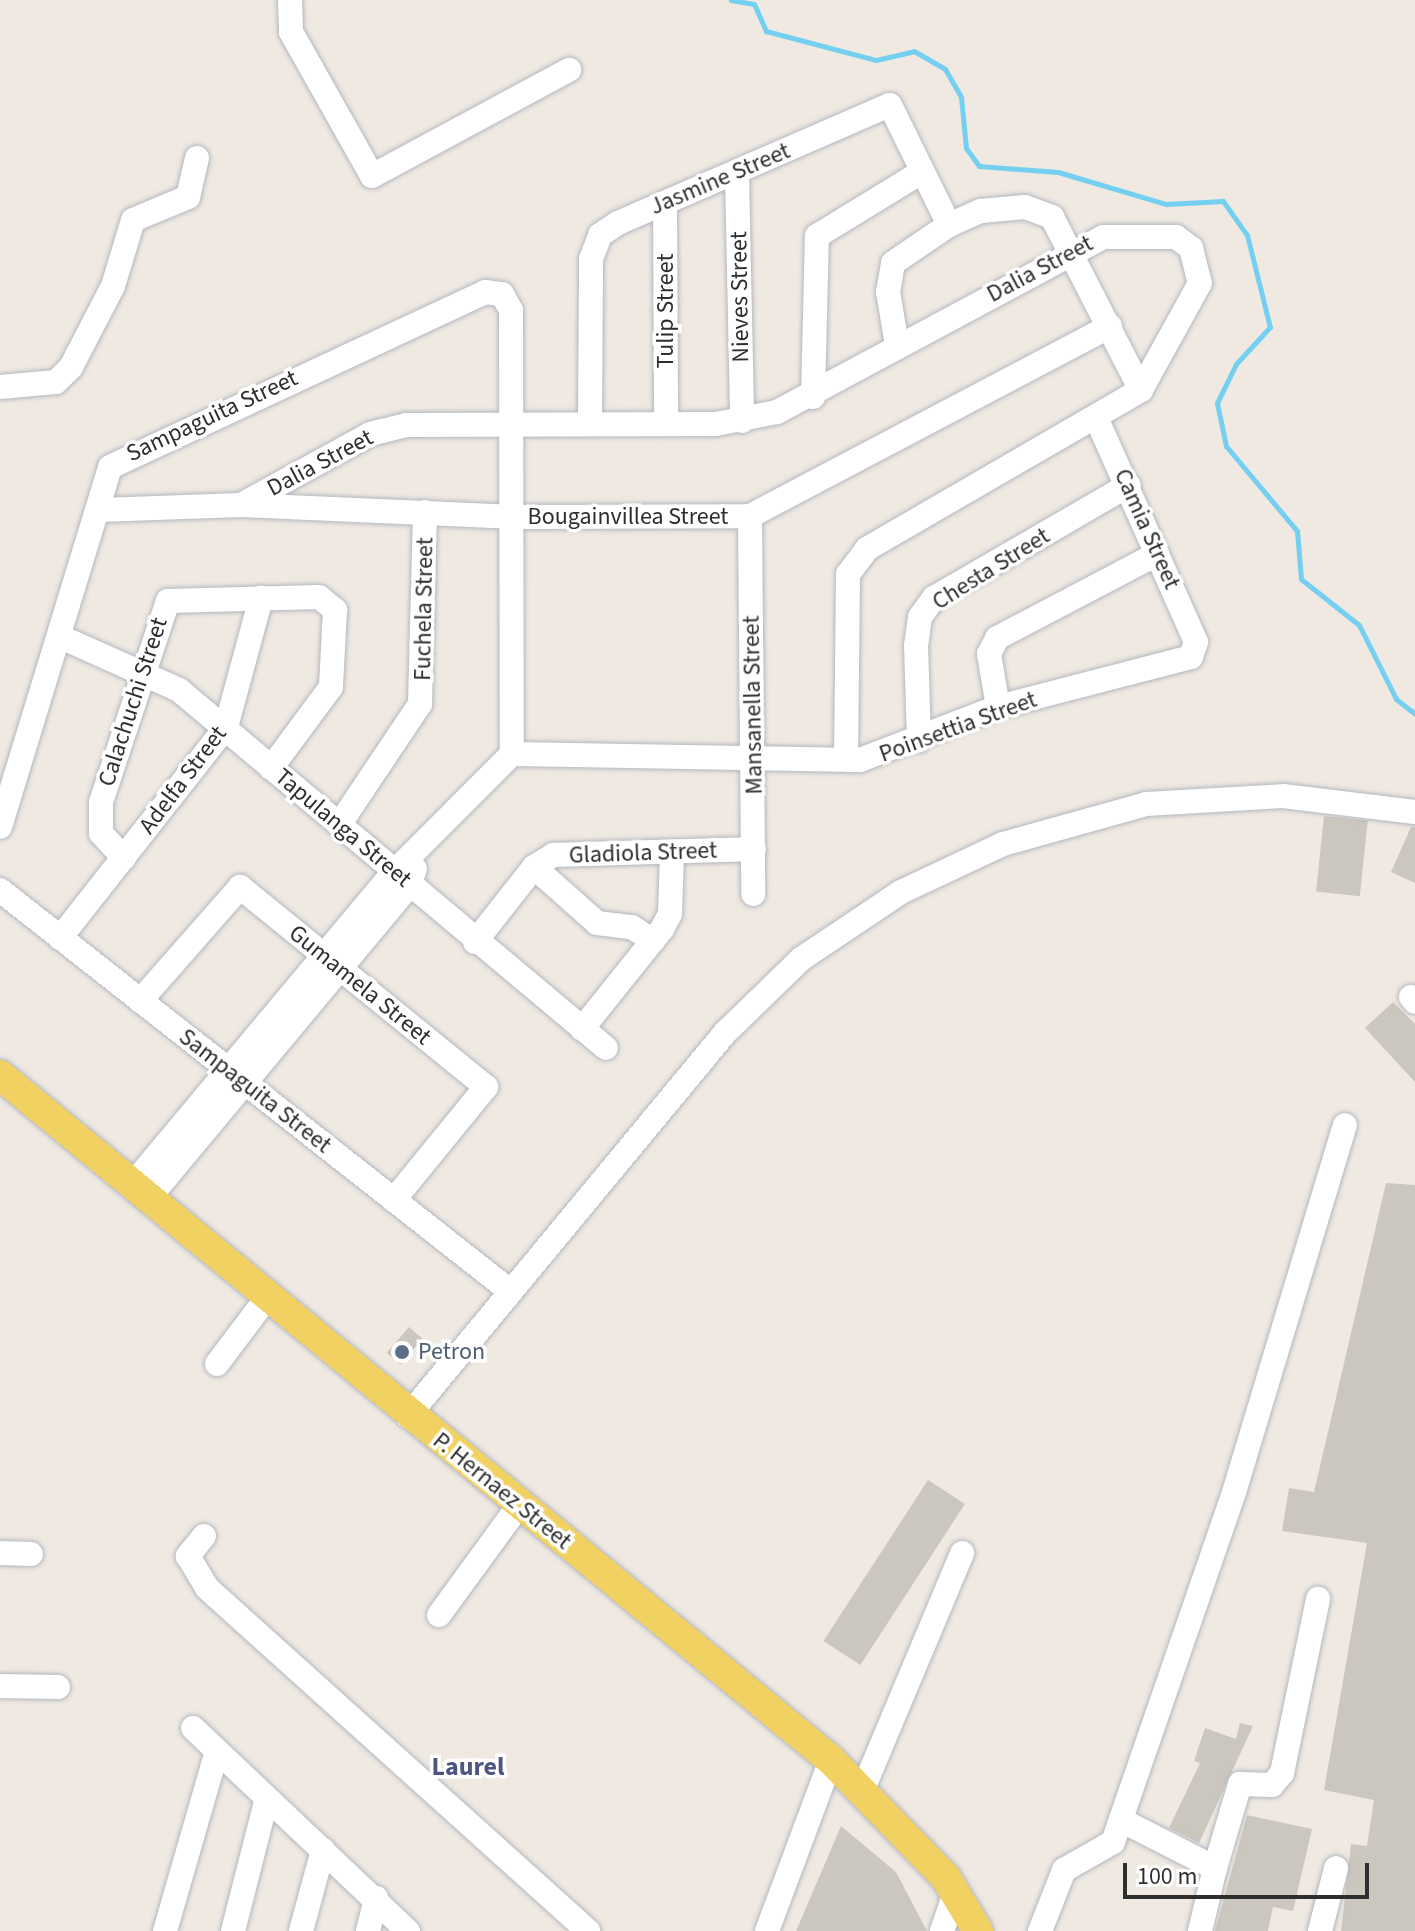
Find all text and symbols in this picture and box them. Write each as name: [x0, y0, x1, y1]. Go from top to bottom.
street label: Jasmine Street: [646, 137, 794, 221]
street label: Dalia Street: [982, 229, 1098, 309]
street label: Nieves Street: [724, 231, 756, 363]
street label: Tulip Street: [652, 253, 680, 369]
street label: Sampaguita Street: [122, 364, 302, 468]
street label: Dalia Street: [262, 423, 378, 503]
street label: Camia Street: [1108, 464, 1186, 594]
street label: Bougainvillea Street: [528, 503, 728, 531]
street label: Chesta Street: [927, 522, 1055, 616]
street label: Fuchela Street: [408, 537, 440, 681]
street label: Calachuchi Street: [92, 614, 174, 790]
street label: Mansanella Street: [737, 615, 769, 795]
street label: Poinsettia Street: [875, 685, 1041, 769]
street label: Adelfa Street: [133, 720, 233, 840]
street label: Tapulanga Street: [269, 762, 417, 894]
street label: Gladiola Street: [568, 836, 718, 870]
street label: Gumamela Street: [283, 919, 437, 1051]
street label: Sampaguita Street: [173, 1023, 337, 1159]
place label: Petron: [418, 1338, 485, 1366]
marker: Petron: [393, 1343, 411, 1361]
street label: P. Hernaez Street: [427, 1426, 577, 1556]
district label: Laurel: [432, 1751, 504, 1783]
scale bar: [1127, 1847, 1373, 1897]
text: 100 m: [1137, 1859, 1197, 1894]

